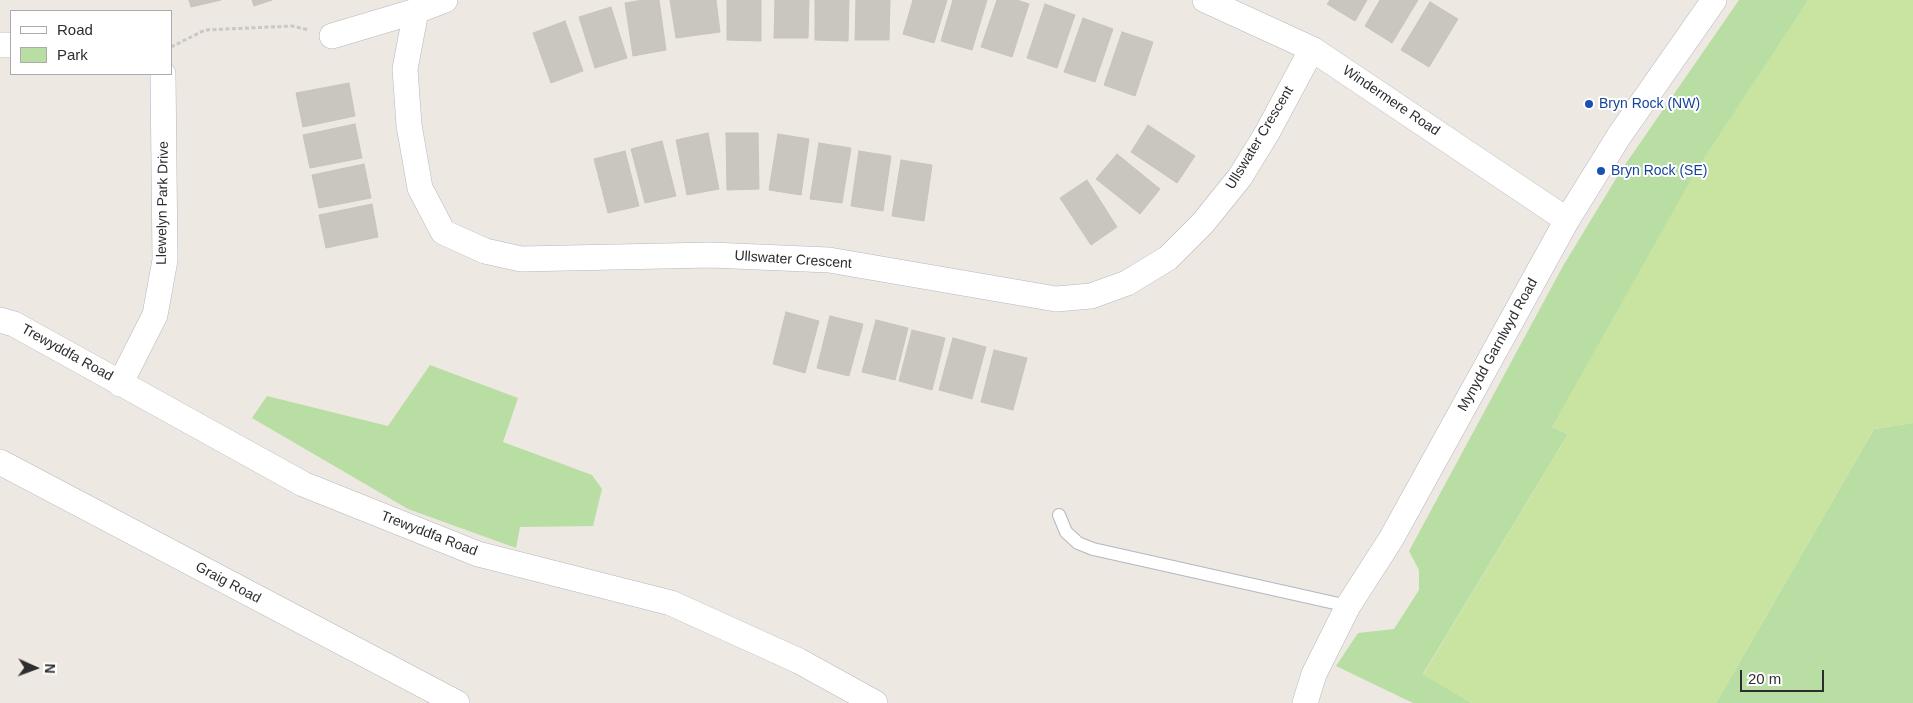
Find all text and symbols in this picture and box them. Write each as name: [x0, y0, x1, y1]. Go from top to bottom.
legend: [10, 10, 172, 75]
text: Road: [57, 21, 93, 38]
text: Park: [57, 46, 88, 63]
street label: Windermere Road: [1339, 62, 1443, 140]
street label: Ullswater Crescent: [1223, 83, 1297, 193]
place label: Bryn Rock (NW): [1599, 96, 1700, 112]
marker: Bryn Rock (NW): [1583, 98, 1595, 110]
street label: Llewelyn Park Drive: [154, 141, 172, 265]
place label: Bryn Rock (SE): [1611, 163, 1707, 179]
marker: Bryn Rock (SE): [1595, 165, 1607, 177]
street label: Ullswater Crescent: [734, 248, 852, 272]
street label: Mynydd Garnlwyd Road: [1454, 276, 1542, 414]
street label: Trewyddfa Road: [18, 321, 116, 385]
street label: Trewyddfa Road: [378, 508, 480, 560]
street label: Graig Road: [192, 559, 264, 607]
north arrow: [10, 643, 60, 693]
scale bar: [1743, 660, 1827, 692]
text: N: [42, 663, 58, 674]
text: 20 m: [1748, 670, 1781, 687]

